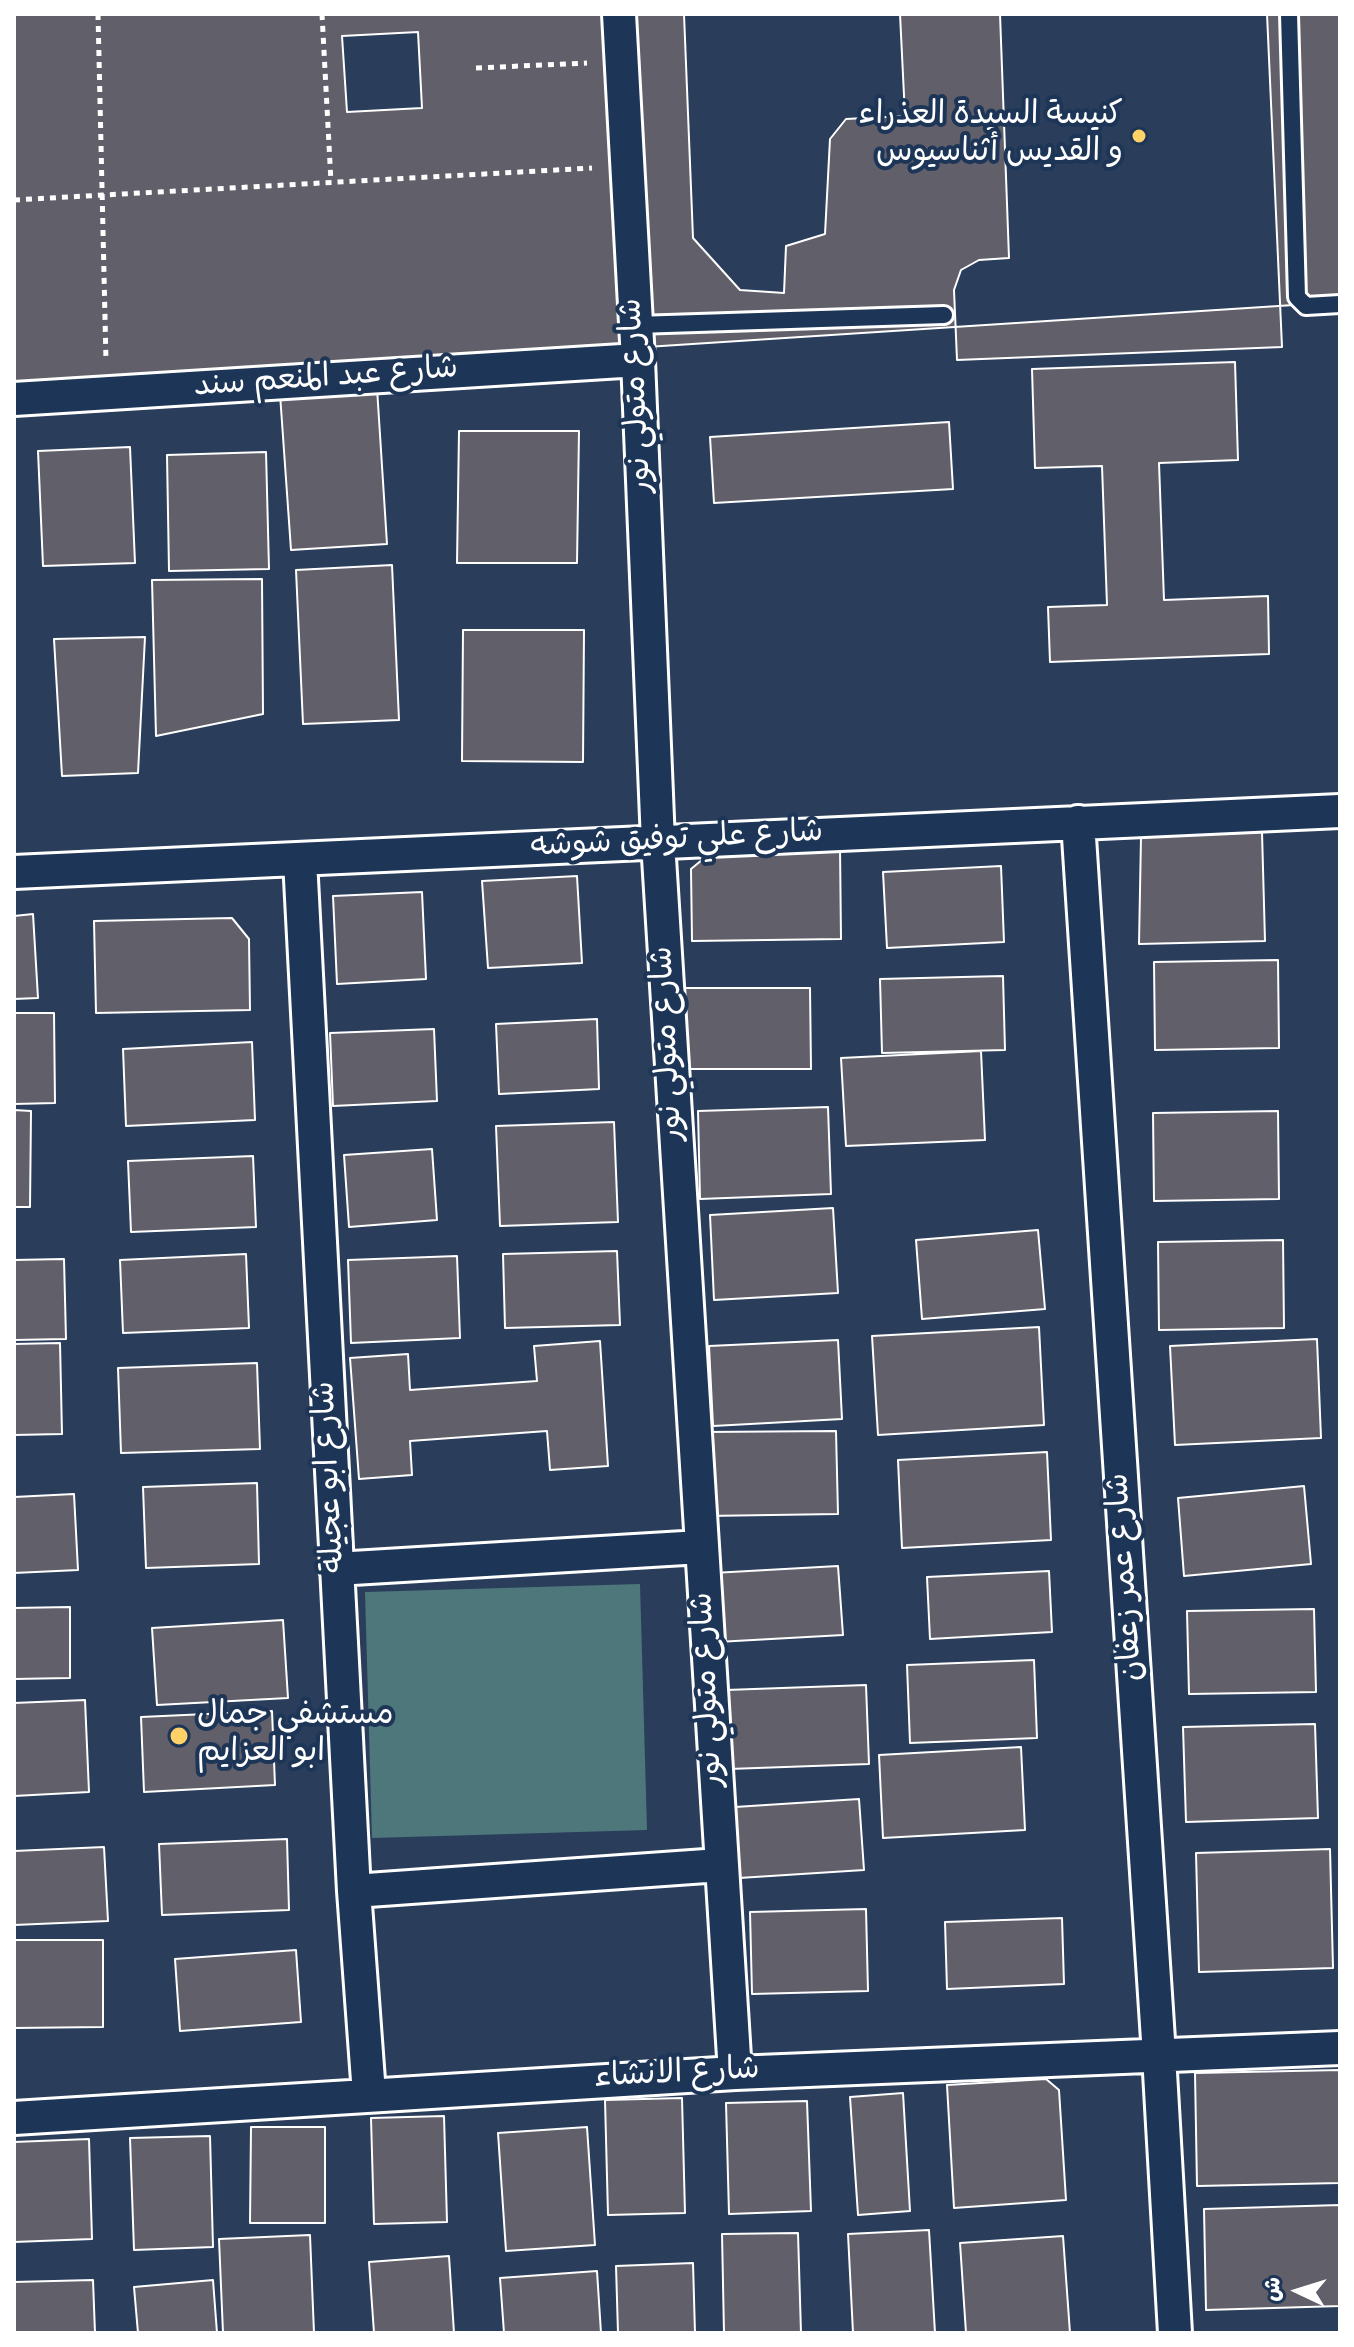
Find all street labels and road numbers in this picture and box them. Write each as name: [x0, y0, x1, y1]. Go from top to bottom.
street label: شارع متولي نور: [615, 297, 663, 495]
street label: شارع عبد المنعم سند: [193, 352, 459, 408]
street label: شارع علي توفيق شوشه: [530, 815, 824, 869]
street label: شارع متولي نور: [646, 945, 694, 1143]
street label: شارع ابو عجيلة: [308, 1380, 356, 1574]
street label: شارع عمر زعفان: [1102, 1472, 1154, 1682]
street label: شارع متولي نور: [686, 1591, 734, 1789]
street label: شارع الانشاء: [593, 2052, 761, 2100]

